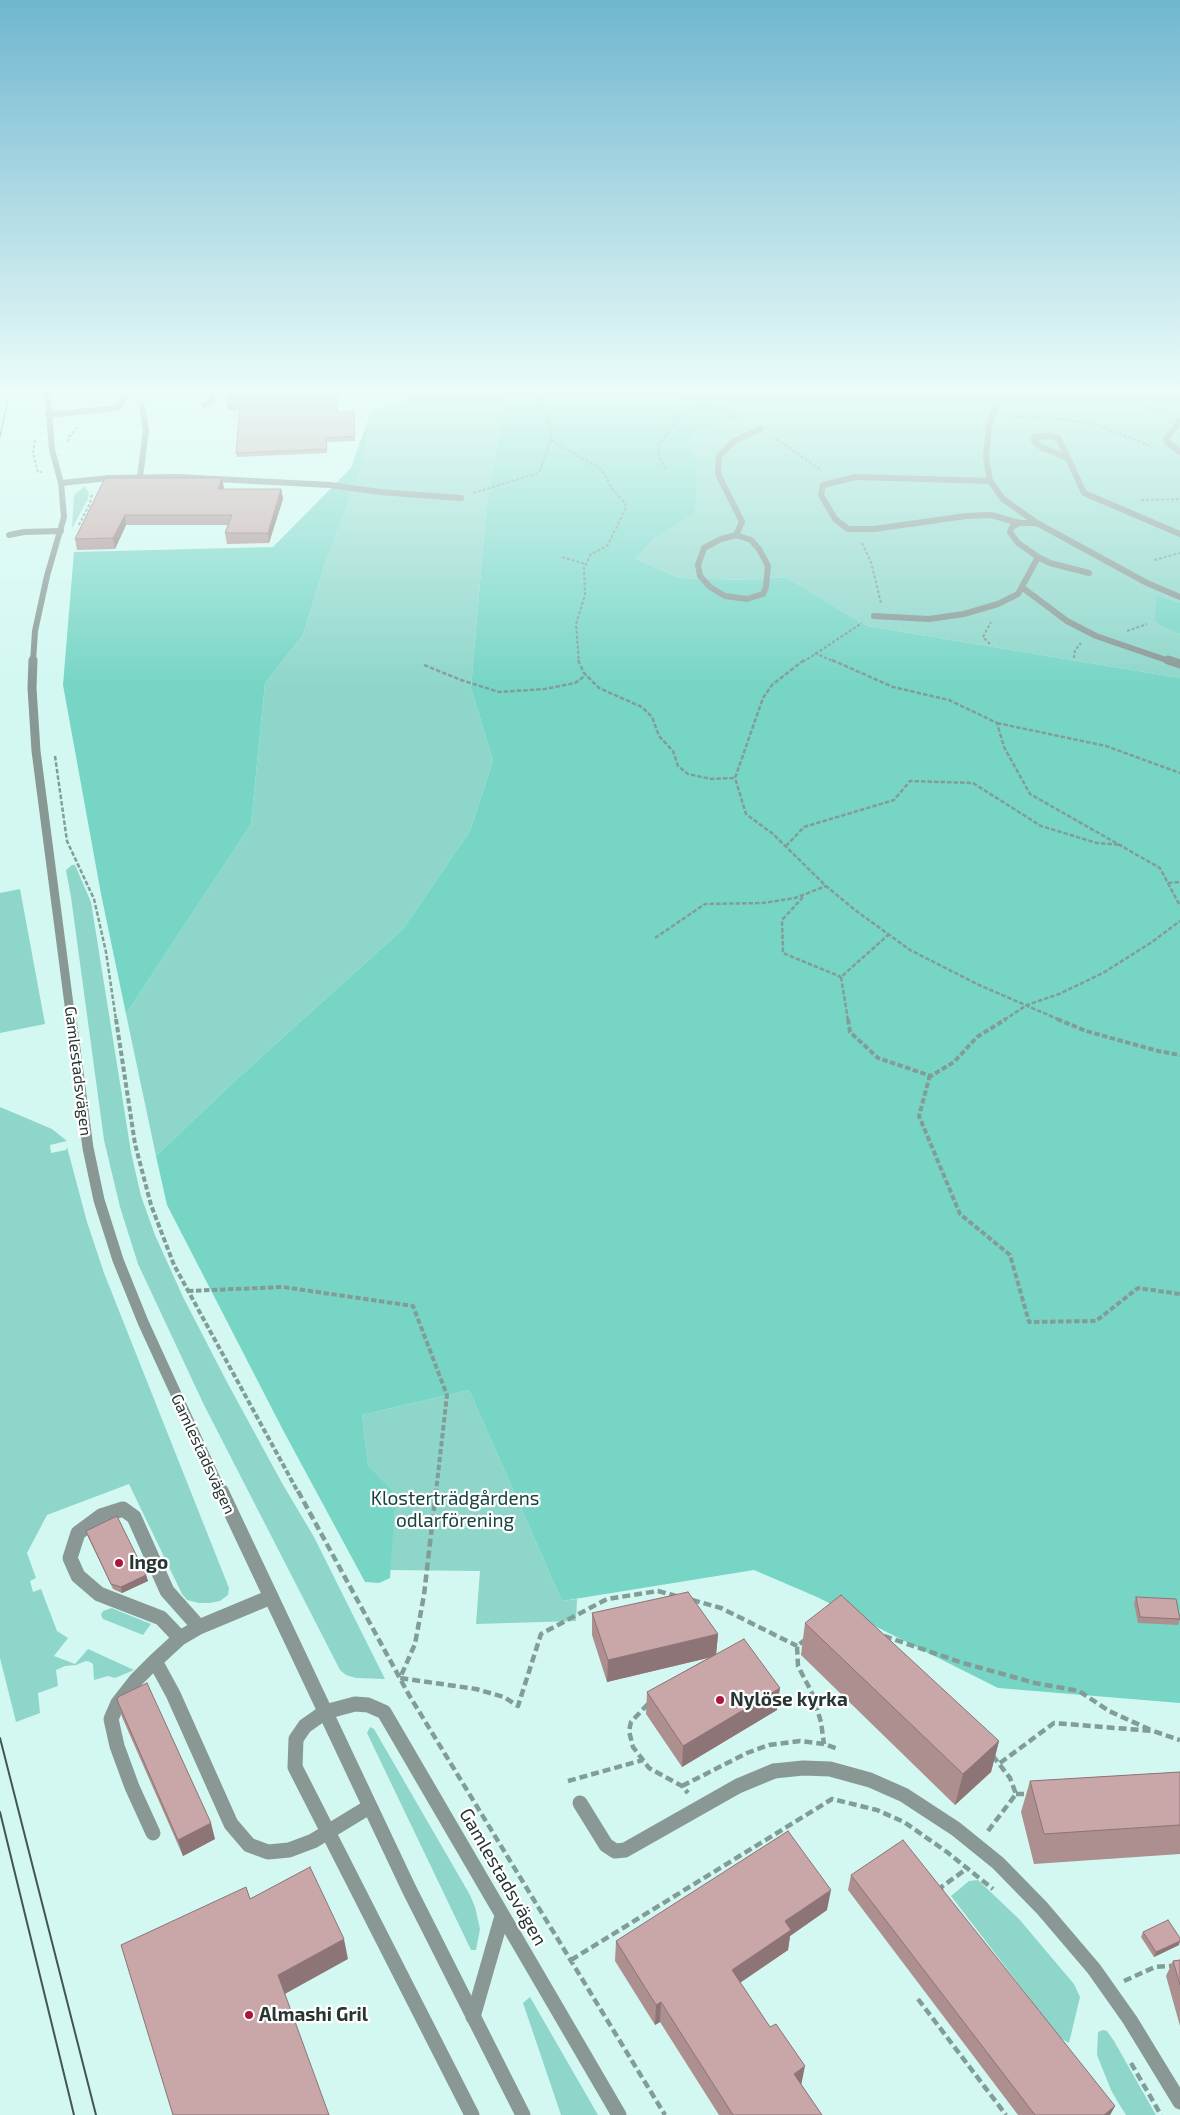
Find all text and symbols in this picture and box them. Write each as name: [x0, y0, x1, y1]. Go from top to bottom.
street label: Gamlestadsvägen: [61, 1005, 95, 1137]
street label: Gamlestadsvägen: [167, 1391, 239, 1517]
park label: Klosterträdgårdens odlarförening: [371, 1488, 539, 1532]
place label: Ingo: [129, 1552, 168, 1574]
marker: Ingo: [113, 1557, 125, 1569]
place label: Nylöse kyrka: [730, 1689, 848, 1711]
marker: Nylöse kyrka: [714, 1694, 726, 1706]
street label: Gamlestadsvägen: [454, 1804, 552, 1950]
place label: Almashi Gril: [259, 2004, 368, 2026]
marker: Almashi Gril: [243, 2009, 255, 2021]

